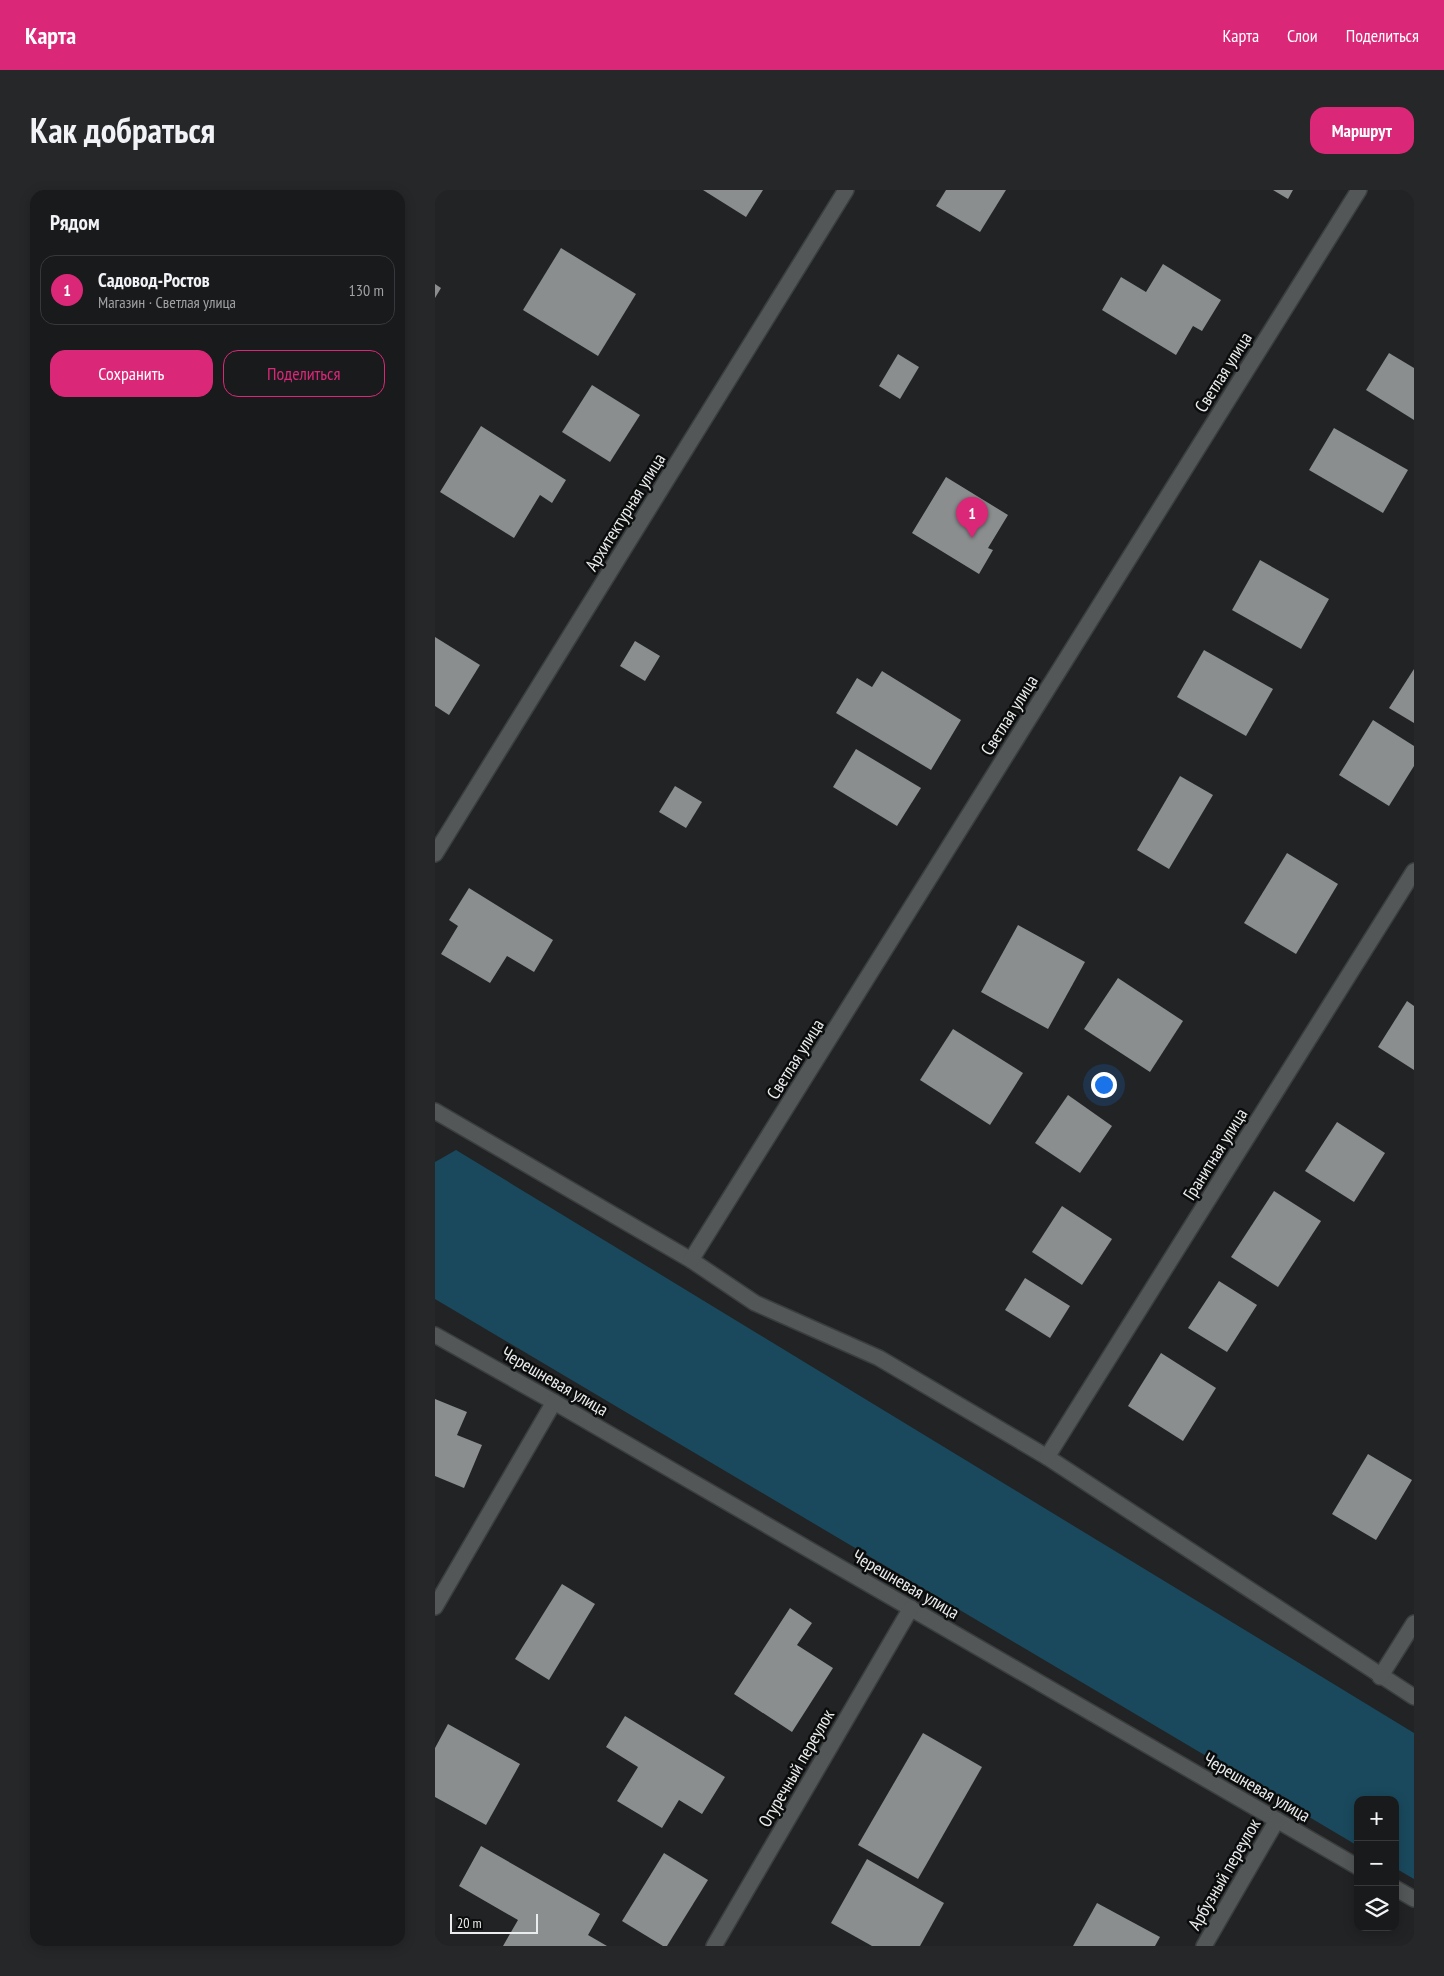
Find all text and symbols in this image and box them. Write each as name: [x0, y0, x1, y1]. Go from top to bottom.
text: Карта: [25, 20, 76, 51]
text: Карта: [1222, 24, 1259, 47]
text: Слои: [1287, 24, 1318, 47]
text: Поделиться: [1346, 24, 1419, 47]
text: Как добраться: [30, 107, 215, 153]
button: Маршрут: [1310, 107, 1414, 154]
text: Рядом: [50, 209, 100, 236]
text: Садовод-Ростов: [98, 268, 210, 292]
text: 1: [63, 280, 71, 300]
text: 130 m: [349, 280, 384, 300]
text: Магазин · Светлая улица: [98, 292, 236, 312]
street label: Светлая улица: [1189, 328, 1257, 416]
button: Сохранить: [50, 350, 213, 397]
button: Поделиться: [223, 350, 385, 397]
street label: Архитектурная улица: [580, 449, 670, 575]
pin: 1: [956, 497, 988, 538]
street label: Светлая улица: [975, 671, 1043, 759]
street label: Светлая улица: [761, 1015, 829, 1103]
your location: [1091, 1072, 1117, 1098]
street label: Гранитная улица: [1178, 1104, 1252, 1204]
street label: Черешневая улица: [498, 1341, 612, 1421]
street label: Черешневая улица: [849, 1544, 963, 1624]
street label: Огуречный переулок: [753, 1705, 839, 1831]
street label: Черешневая улица: [1200, 1747, 1314, 1827]
map controls: [1354, 1796, 1399, 1931]
button: +: [1354, 1796, 1399, 1841]
street label: Арбузный переулок: [1183, 1814, 1265, 1934]
button: −: [1354, 1841, 1399, 1886]
button: layers: [1354, 1886, 1399, 1931]
scale bar: [450, 1911, 537, 1934]
text: 20 m: [457, 1914, 482, 1932]

